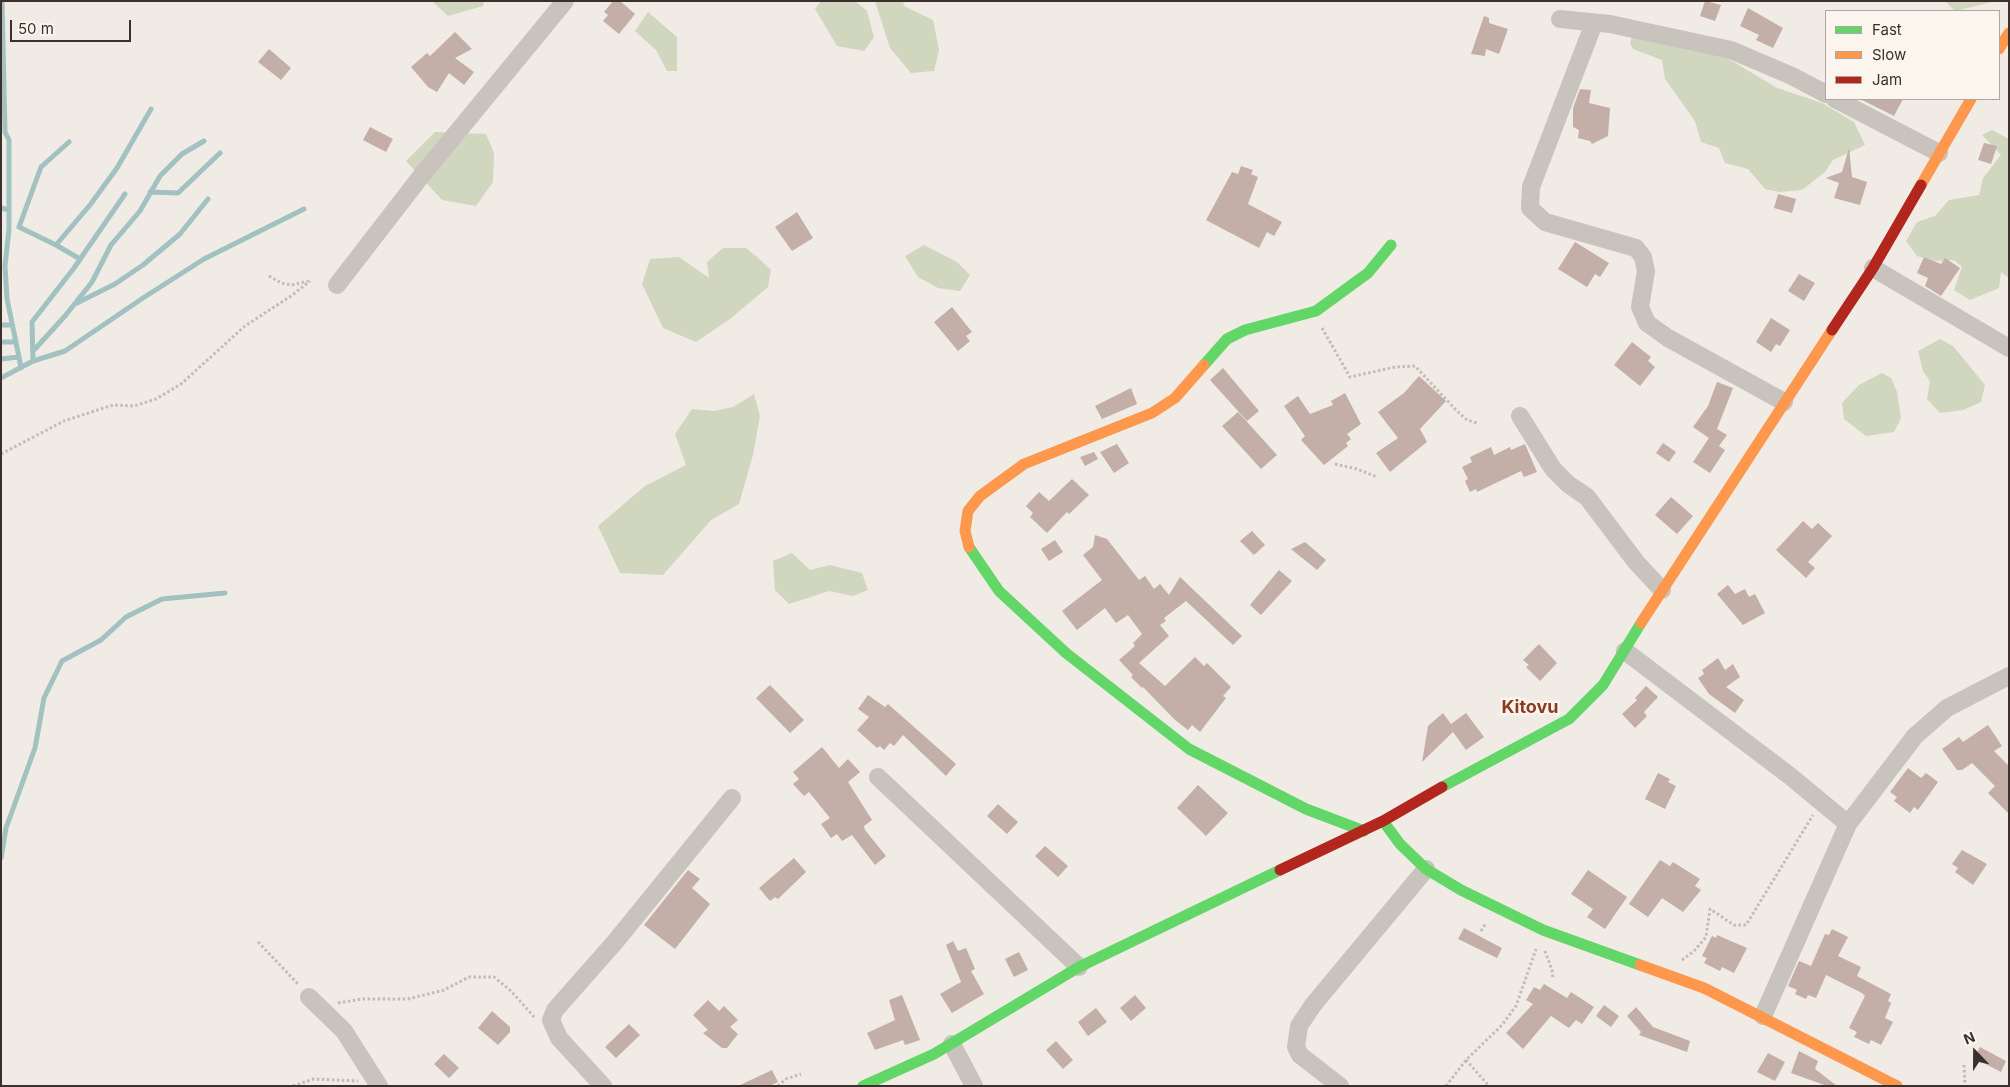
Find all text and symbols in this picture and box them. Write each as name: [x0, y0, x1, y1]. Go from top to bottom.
scale bar: [12, 10, 134, 42]
legend: [1825, 10, 2000, 100]
text: 50 m: [18, 19, 54, 38]
text: Fast: [1872, 20, 1902, 39]
text: Slow: [1872, 45, 1906, 64]
text: Jam: [1872, 70, 1902, 89]
district label: Kitovu: [1501, 697, 1559, 719]
north arrow: [1950, 1027, 2000, 1077]
text: N: [1961, 1028, 1977, 1048]

